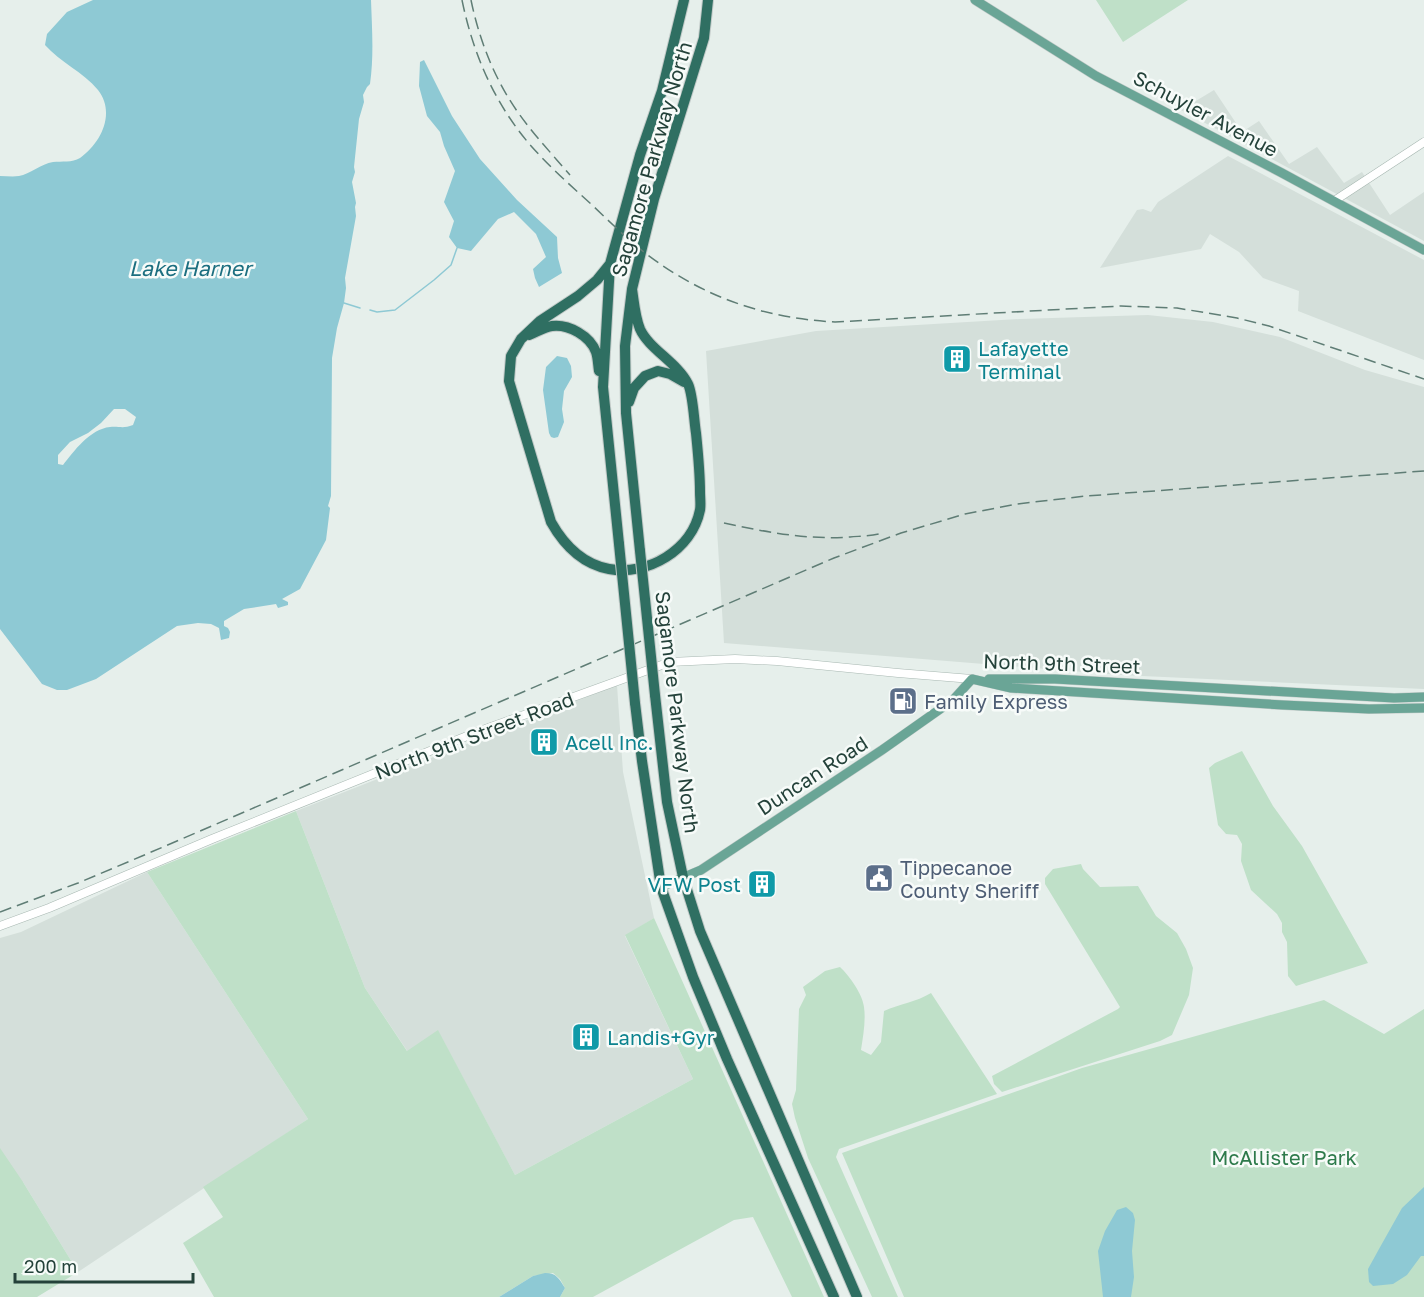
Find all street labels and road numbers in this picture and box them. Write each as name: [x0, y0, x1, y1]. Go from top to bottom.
street label: Sagamore Parkway North: [606, 39, 696, 279]
street label: Schuyler Avenue: [1130, 65, 1282, 161]
street label: Sagamore Parkway North: [651, 590, 705, 834]
street label: North 9th Street: [983, 648, 1141, 678]
street label: North 9th Street Road: [371, 686, 577, 784]
street label: Duncan Road: [752, 730, 872, 820]

